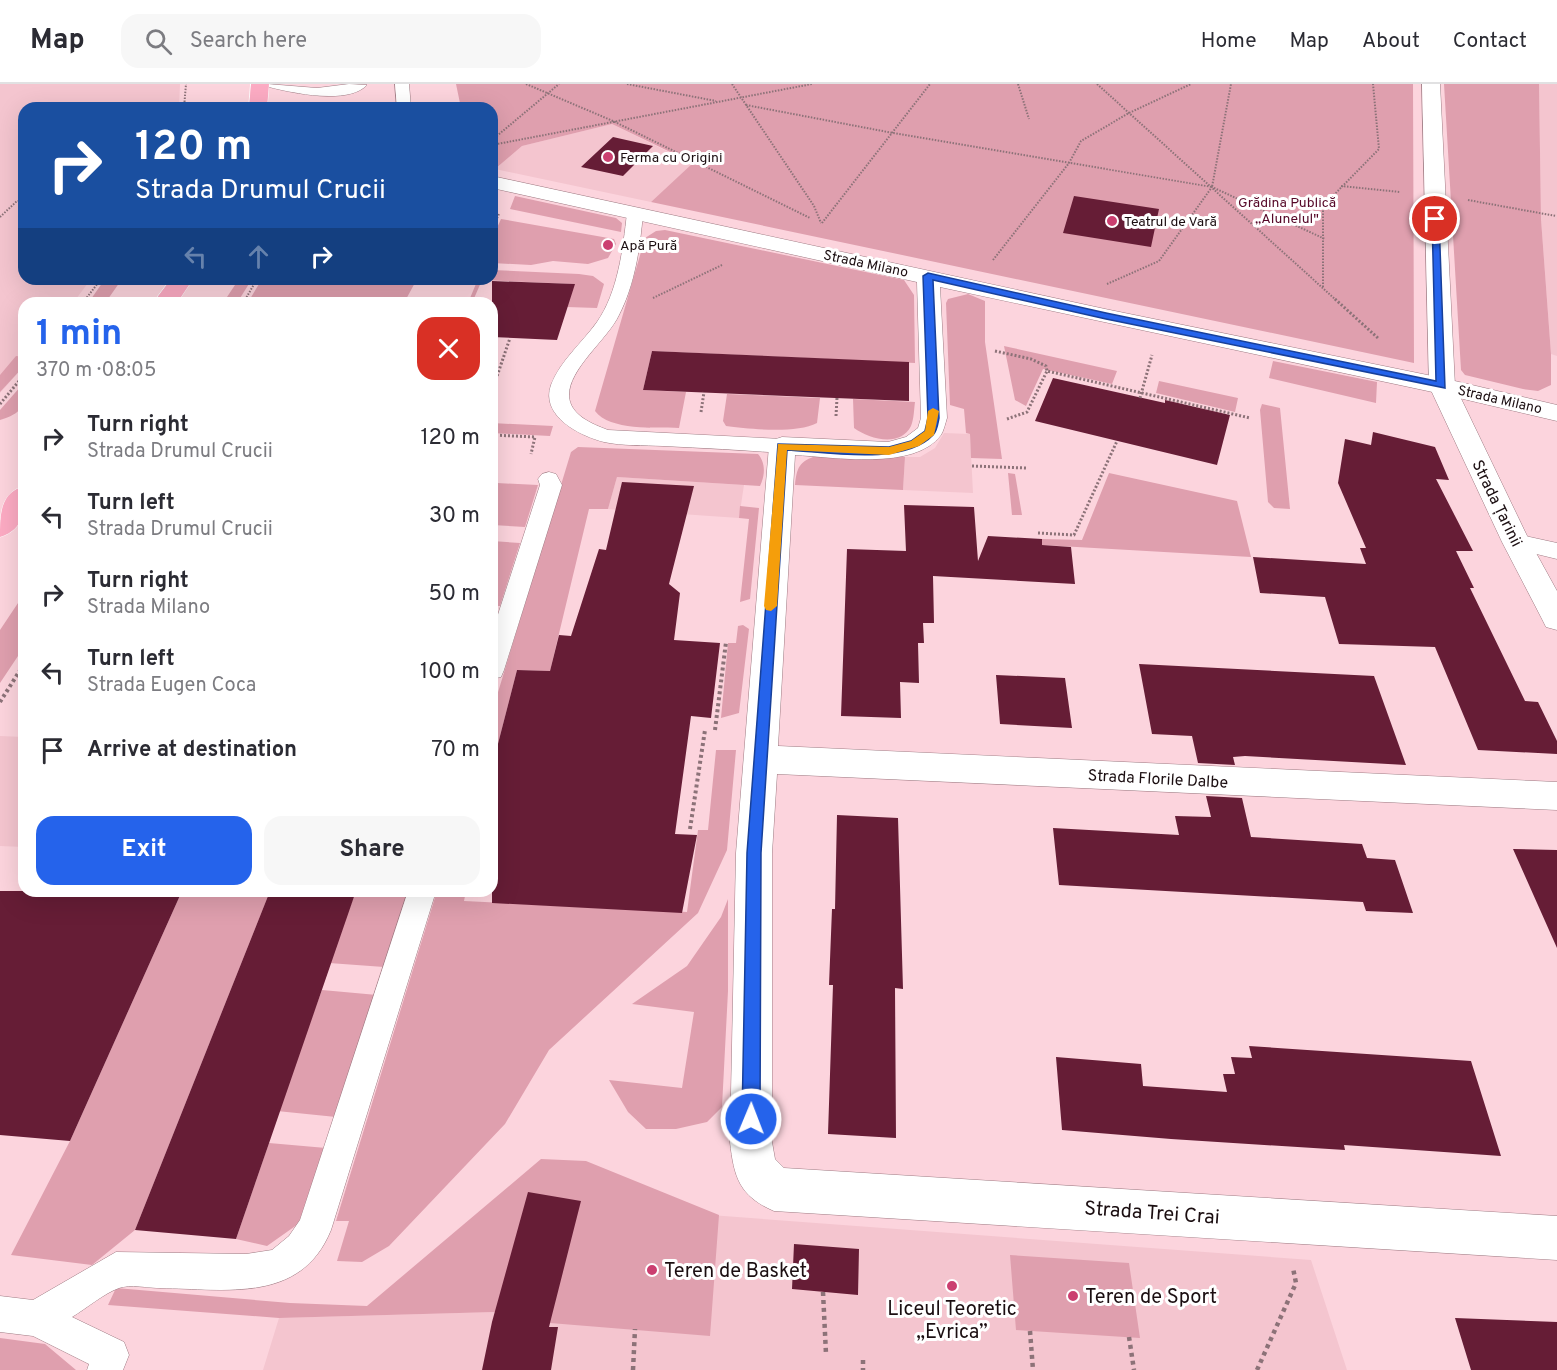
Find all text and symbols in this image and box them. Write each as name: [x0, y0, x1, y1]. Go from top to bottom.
search box: [121, 14, 541, 68]
text: Map: [30, 23, 85, 59]
icon: search: [142, 25, 175, 58]
text: Search here: [190, 28, 307, 55]
text: Home: [1201, 28, 1257, 55]
text: Map: [1290, 28, 1329, 55]
text: About: [1362, 28, 1420, 55]
text: Contact: [1453, 28, 1527, 55]
text: 120 m: [135, 122, 252, 175]
icon: right: [36, 126, 114, 204]
marker: Ferma cu Origini: [601, 150, 615, 164]
place label: Ferma cu Origini: [620, 150, 723, 167]
text: Strada Drumul Crucii: [135, 174, 386, 208]
pin: [1409, 193, 1460, 244]
park label: Grădina Publică ,,Alunelul": [1238, 195, 1336, 228]
icon: arrive: [1418, 202, 1451, 235]
marker: Teatrul de Vară: [1105, 214, 1119, 228]
place label: Teatrul de Vară: [1124, 214, 1217, 231]
marker: Apă Pură: [601, 238, 615, 252]
place label: Apă Pură: [620, 238, 677, 255]
icon: left: [179, 240, 212, 273]
icon: ahead: [242, 240, 275, 273]
icon: right: [305, 240, 338, 273]
street label: Strada Milano: [822, 247, 910, 282]
text: 1 min: [36, 312, 122, 358]
button: close: [417, 317, 480, 380]
text: 370 m · 08:05: [36, 358, 156, 384]
street label: Strada Milano: [1456, 382, 1544, 418]
text: Turn right: [87, 412, 189, 439]
icon: right: [36, 422, 69, 455]
text: 120 m: [420, 425, 480, 452]
text: Strada Drumul Crucii: [87, 439, 273, 465]
street label: Strada Țarinii: [1467, 457, 1526, 551]
text: Turn left: [87, 490, 175, 517]
icon: left: [36, 500, 69, 533]
text: 30 m: [429, 503, 480, 530]
text: Strada Drumul Crucii: [87, 517, 273, 543]
text: Turn right: [87, 568, 189, 595]
icon: right: [36, 578, 69, 611]
text: 50 m: [428, 581, 480, 608]
text: Strada Milano: [87, 595, 210, 621]
text: Turn left: [87, 646, 175, 673]
icon: left: [36, 656, 69, 689]
text: 100 m: [420, 659, 480, 686]
text: Strada Eugen Coca: [87, 673, 256, 699]
icon: arrive: [36, 734, 69, 767]
text: Arrive at destination: [87, 737, 297, 764]
text: 70 m: [431, 737, 480, 764]
street label: Strada Florile Dalbe: [1087, 766, 1229, 794]
button: Exit: [36, 816, 252, 885]
button: Share: [264, 816, 480, 885]
position arrow: [719, 1087, 783, 1151]
street label: Strada Trei Crai: [1083, 1196, 1221, 1232]
place label: Teren de Basket: [664, 1259, 807, 1285]
marker: Teren de Basket: [645, 1263, 659, 1277]
marker: Liceul Teoretic „Evrica”: [945, 1279, 959, 1293]
place label: Teren de Sport: [1085, 1285, 1217, 1311]
marker: Teren de Sport: [1066, 1289, 1080, 1303]
place label: Liceul Teoretic „Evrica”: [887, 1297, 1017, 1346]

